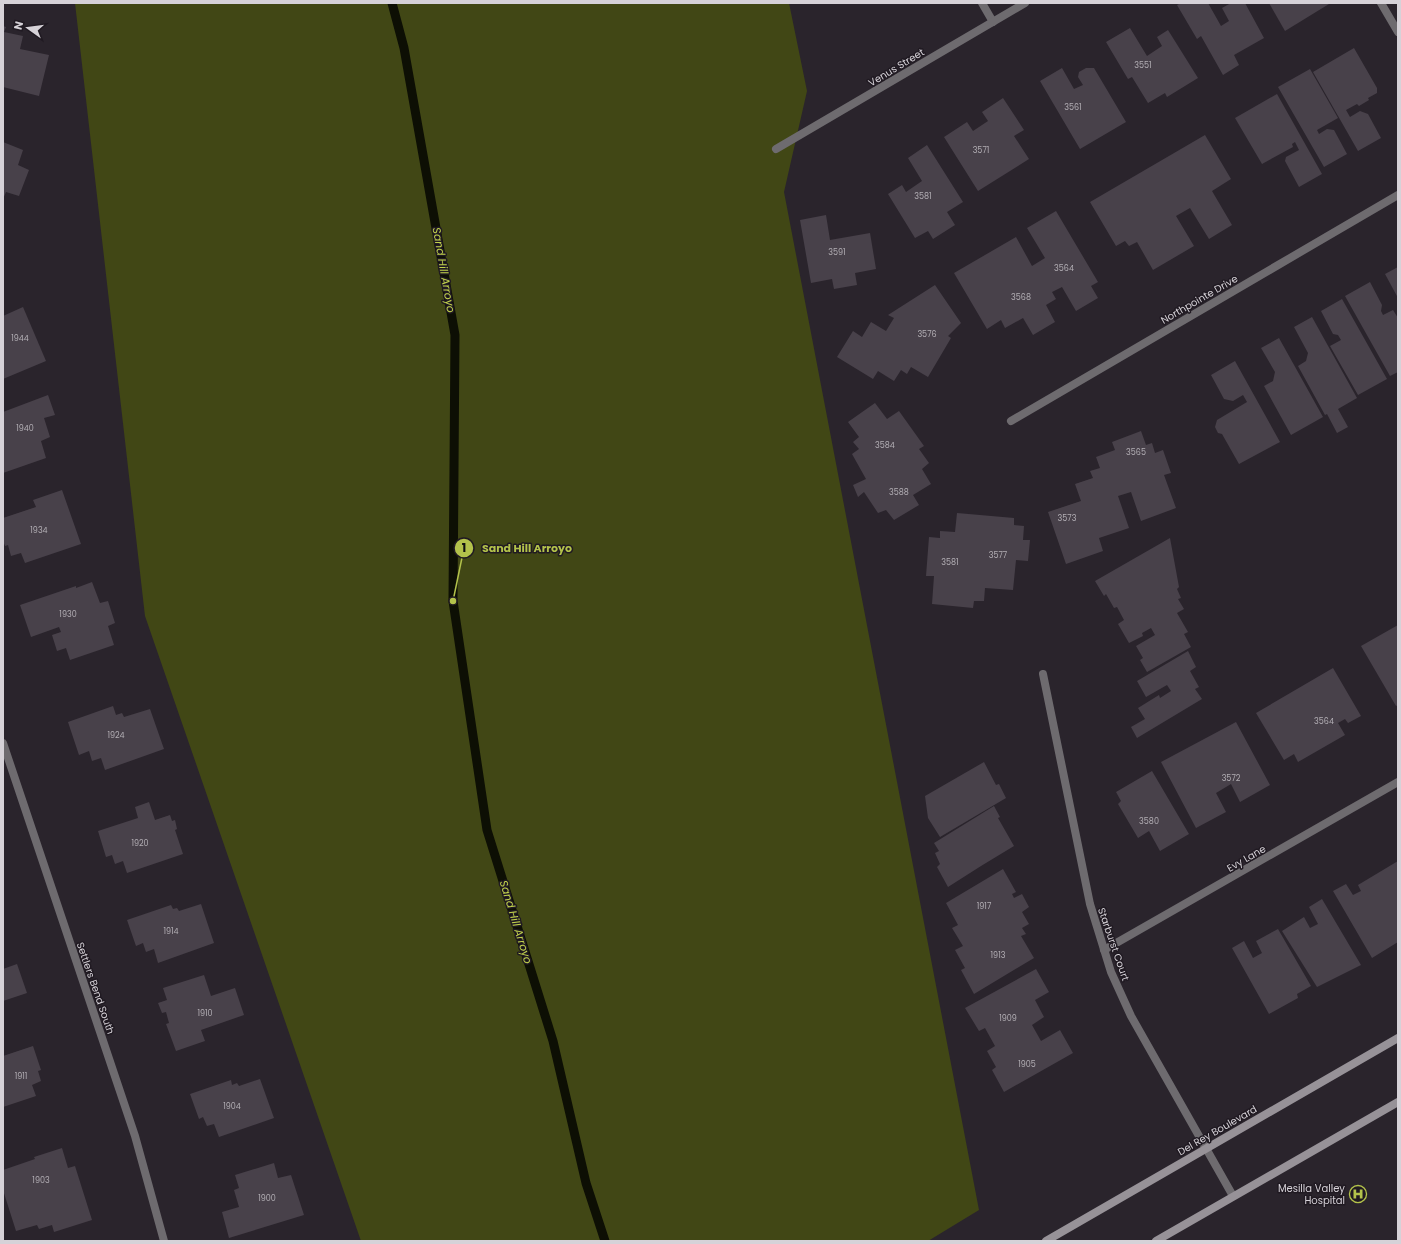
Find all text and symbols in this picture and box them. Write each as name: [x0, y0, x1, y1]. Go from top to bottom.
north arrow: [8, 8, 48, 48]
text: N: [10, 20, 27, 32]
street label: Venus Street: [865, 45, 927, 90]
house number: 3551: [1134, 60, 1152, 71]
house number: 3561: [1064, 102, 1082, 113]
house number: 3571: [973, 145, 989, 156]
house number: 3581: [914, 191, 932, 202]
water label: Sand Hill Arroyo: [429, 226, 459, 314]
house number: 3591: [828, 247, 846, 258]
house number: 3564: [1054, 263, 1074, 274]
street label: Northpointe Drive: [1158, 271, 1241, 328]
house number: 3568: [1011, 292, 1031, 303]
house number: 3576: [917, 329, 937, 340]
house number: 1944: [11, 333, 29, 344]
house number: 1940: [16, 423, 34, 434]
house number: 3584: [875, 440, 895, 451]
house number: 3565: [1126, 447, 1146, 458]
house number: 3588: [889, 487, 909, 498]
house number: 3573: [1058, 513, 1077, 524]
house number: 1934: [30, 525, 48, 536]
callout: Sand Hill Arroyo: [454, 537, 580, 560]
text: 1: [462, 539, 466, 556]
text: Sand Hill Arroyo: [482, 540, 572, 556]
house number: 3577: [989, 550, 1008, 561]
house number: 3581: [941, 557, 959, 568]
house number: 1930: [59, 609, 77, 620]
house number: 3564: [1314, 716, 1334, 727]
house number: 1924: [107, 730, 125, 741]
house number: 3572: [1222, 773, 1241, 784]
house number: 3580: [1139, 816, 1159, 827]
house number: 1920: [131, 838, 149, 849]
street label: Evy Lane: [1224, 841, 1269, 876]
water label: Sand Hill Arroyo: [496, 878, 536, 966]
house number: 1917: [977, 901, 992, 912]
street label: Starburst Court: [1094, 906, 1133, 983]
house number: 1914: [163, 926, 179, 937]
street label: Settlers Bend South: [73, 940, 118, 1036]
house number: 1913: [991, 950, 1006, 961]
house number: 1910: [197, 1008, 213, 1019]
house number: 1909: [999, 1013, 1017, 1024]
house number: 1905: [1018, 1059, 1036, 1070]
house number: 1911: [15, 1071, 27, 1082]
house number: 1904: [223, 1101, 241, 1112]
street label: Del Rey Boulevard: [1175, 1102, 1260, 1159]
house number: 1903: [32, 1175, 50, 1186]
place label: Mesilla Valley Hospital: [1278, 1181, 1345, 1208]
hospital icon: Mesilla Valley Hospital: [1348, 1184, 1368, 1204]
house number: 1900: [258, 1193, 276, 1204]

